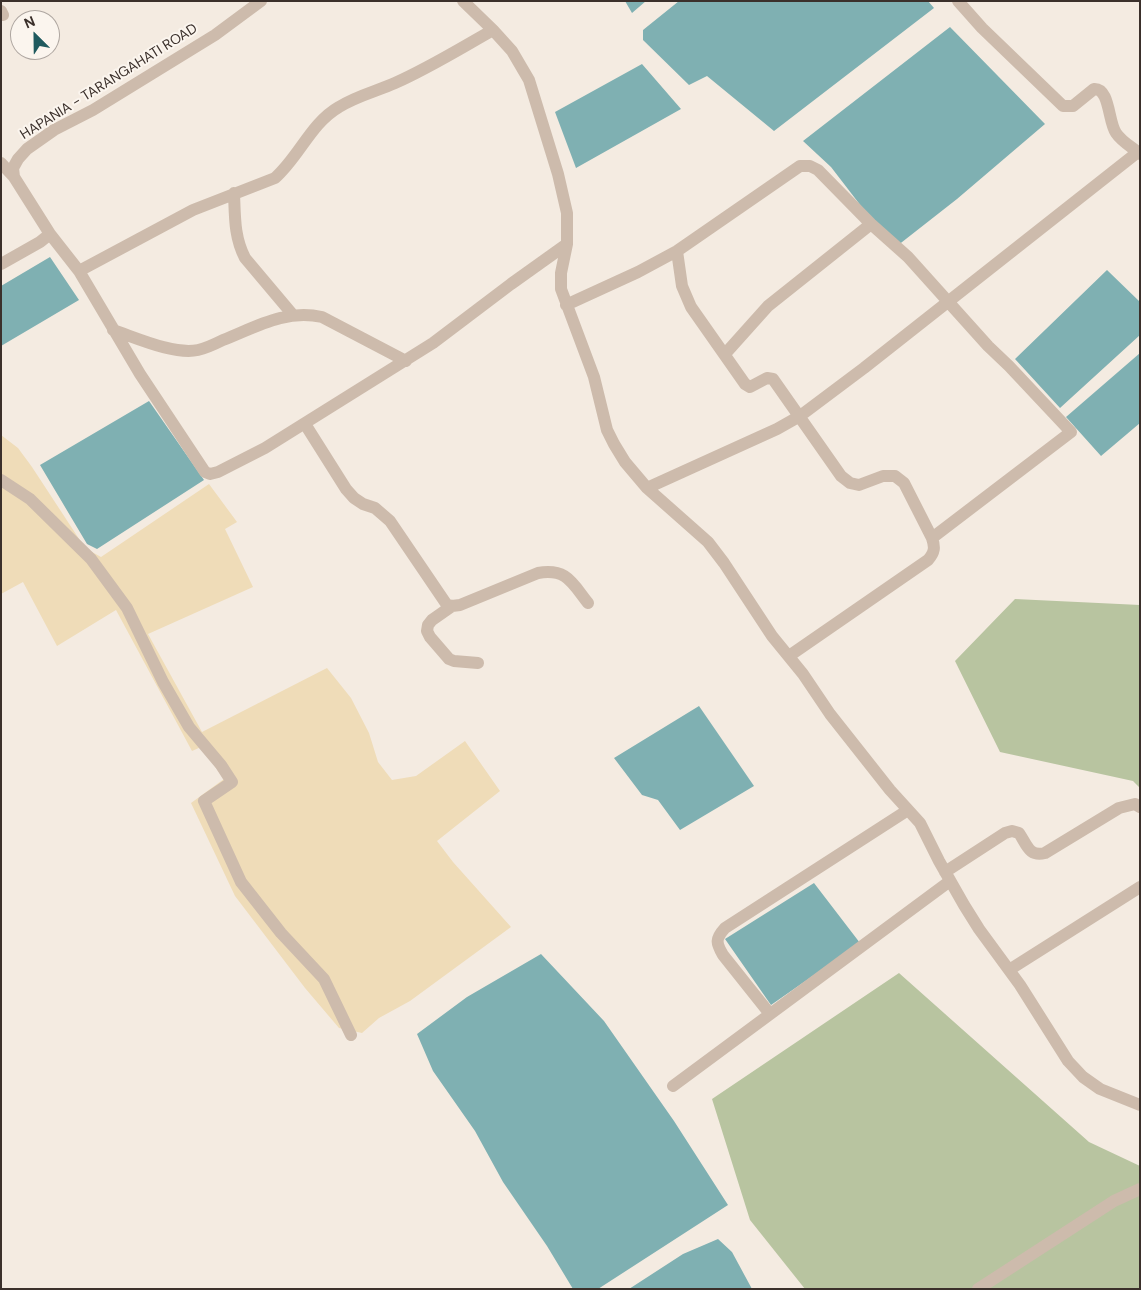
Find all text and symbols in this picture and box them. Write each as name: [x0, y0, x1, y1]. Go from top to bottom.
north arrow: [10, 10, 60, 60]
street label: HAPANIA - TARANGAHATI ROAD: [17, 20, 201, 144]

